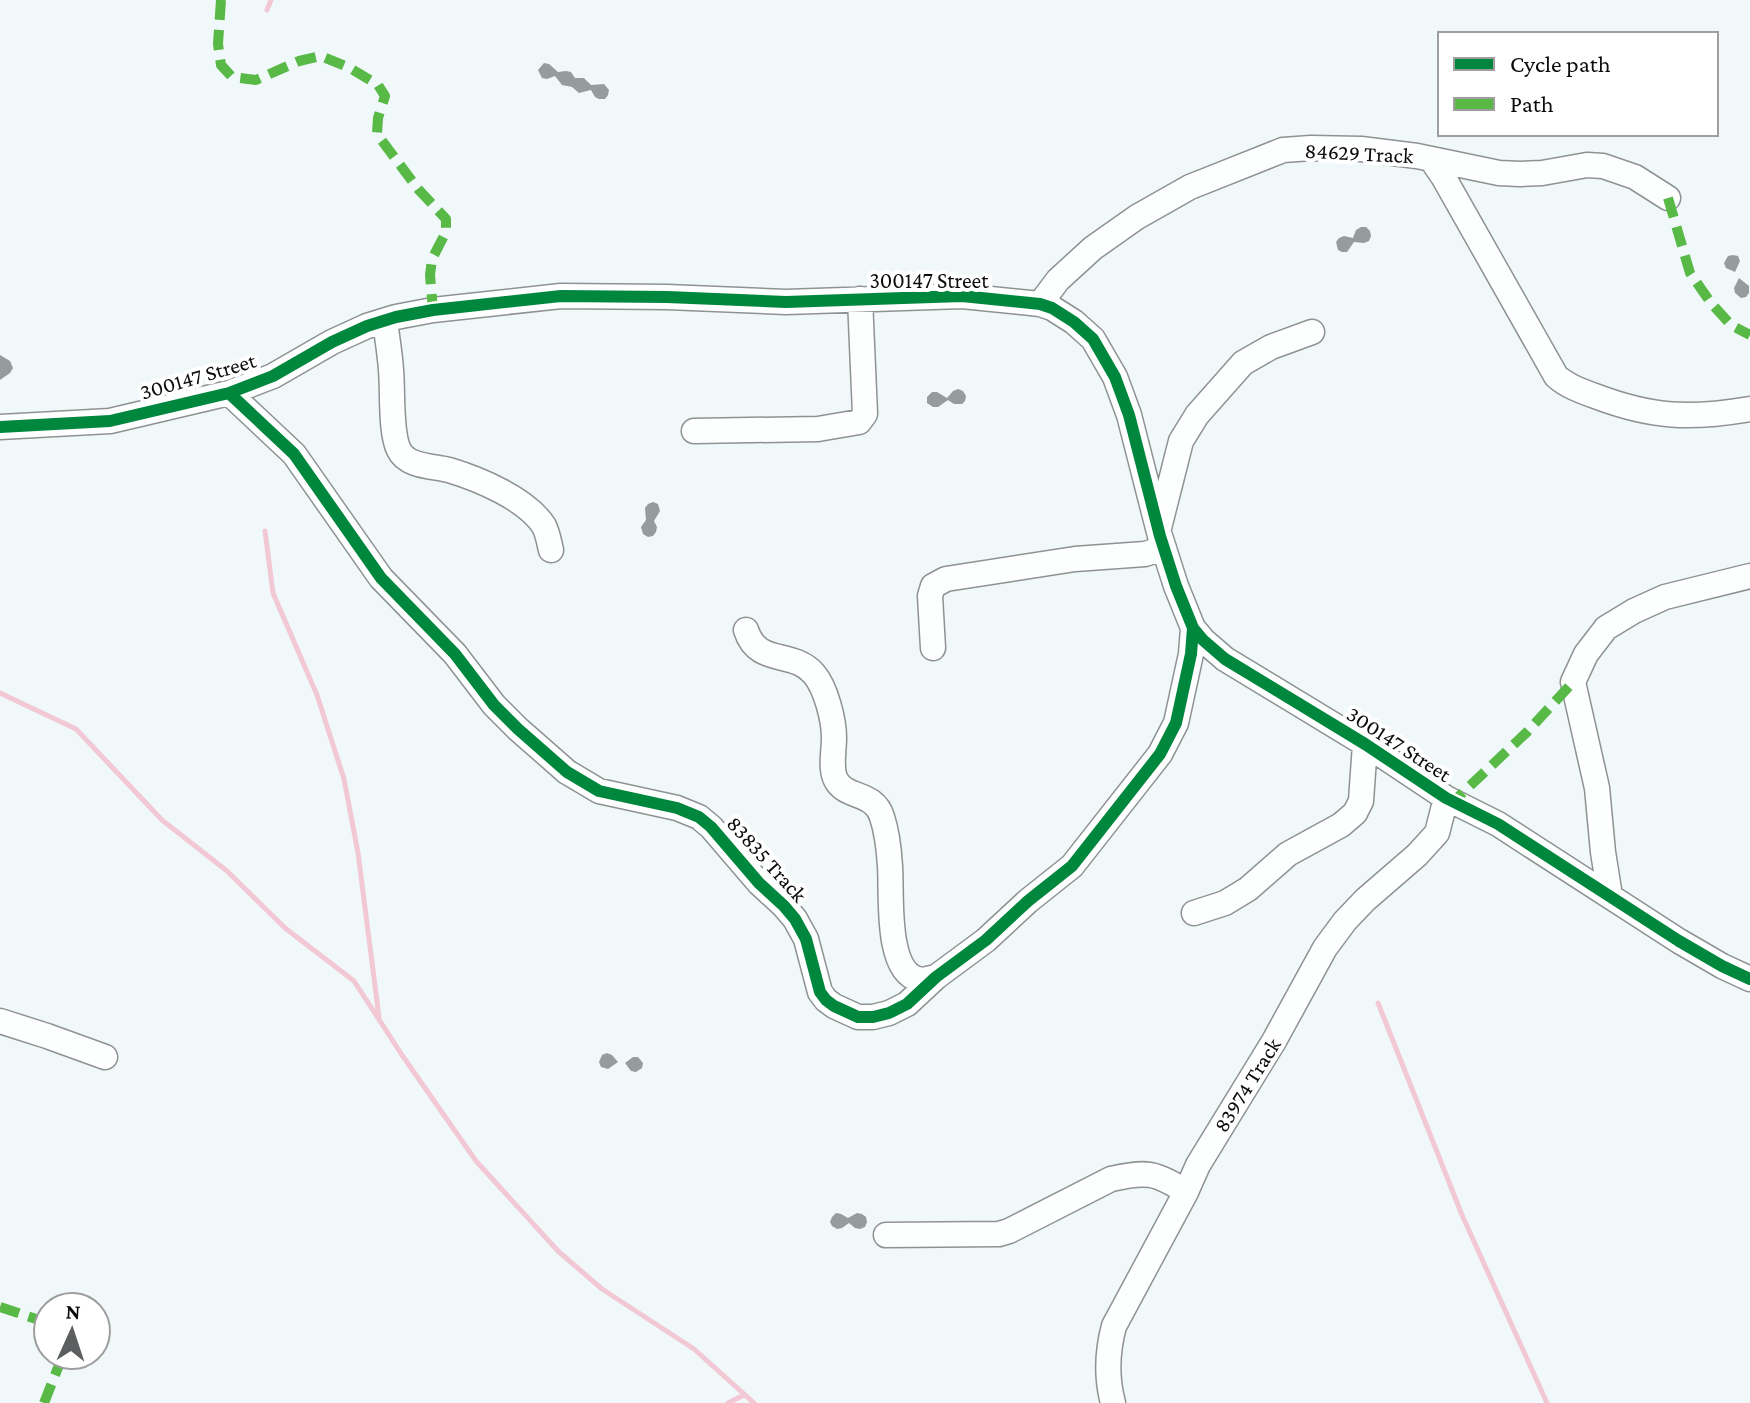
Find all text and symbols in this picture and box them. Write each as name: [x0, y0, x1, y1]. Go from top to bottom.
legend: [1438, 32, 1718, 136]
text: Cycle path: [1510, 50, 1611, 77]
text: Path: [1510, 90, 1554, 117]
street label: 84629 Track: [1304, 138, 1414, 168]
street label: 300147 Street: [869, 268, 989, 293]
street label: 300147 Street: [137, 347, 259, 404]
street label: 300147 Street: [1342, 701, 1456, 787]
street label: 83835 Track: [722, 811, 812, 908]
street label: 83974 Track: [1208, 1033, 1286, 1137]
north arrow: [32, 1291, 112, 1371]
text: N: [65, 1299, 81, 1324]

